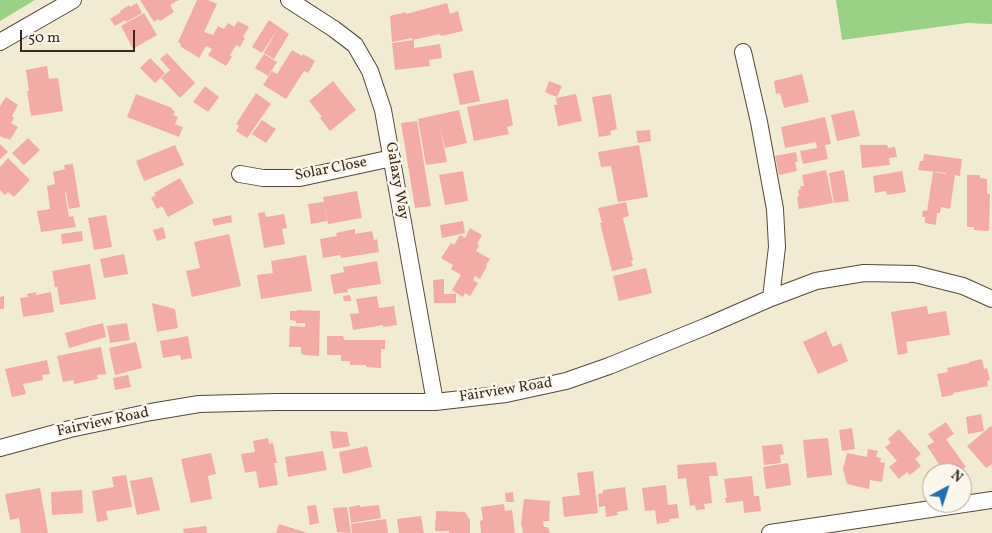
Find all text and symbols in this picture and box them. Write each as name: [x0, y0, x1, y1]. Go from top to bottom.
scale bar: [22, 20, 138, 52]
text: 50 m: [28, 28, 60, 49]
street label: Galaxy Way: [380, 141, 412, 221]
street label: Solar Close: [293, 154, 369, 186]
street label: Fairview Road: [458, 375, 554, 407]
street label: Fairview Road: [55, 404, 151, 442]
north arrow: [922, 463, 972, 513]
text: N: [946, 466, 966, 487]

